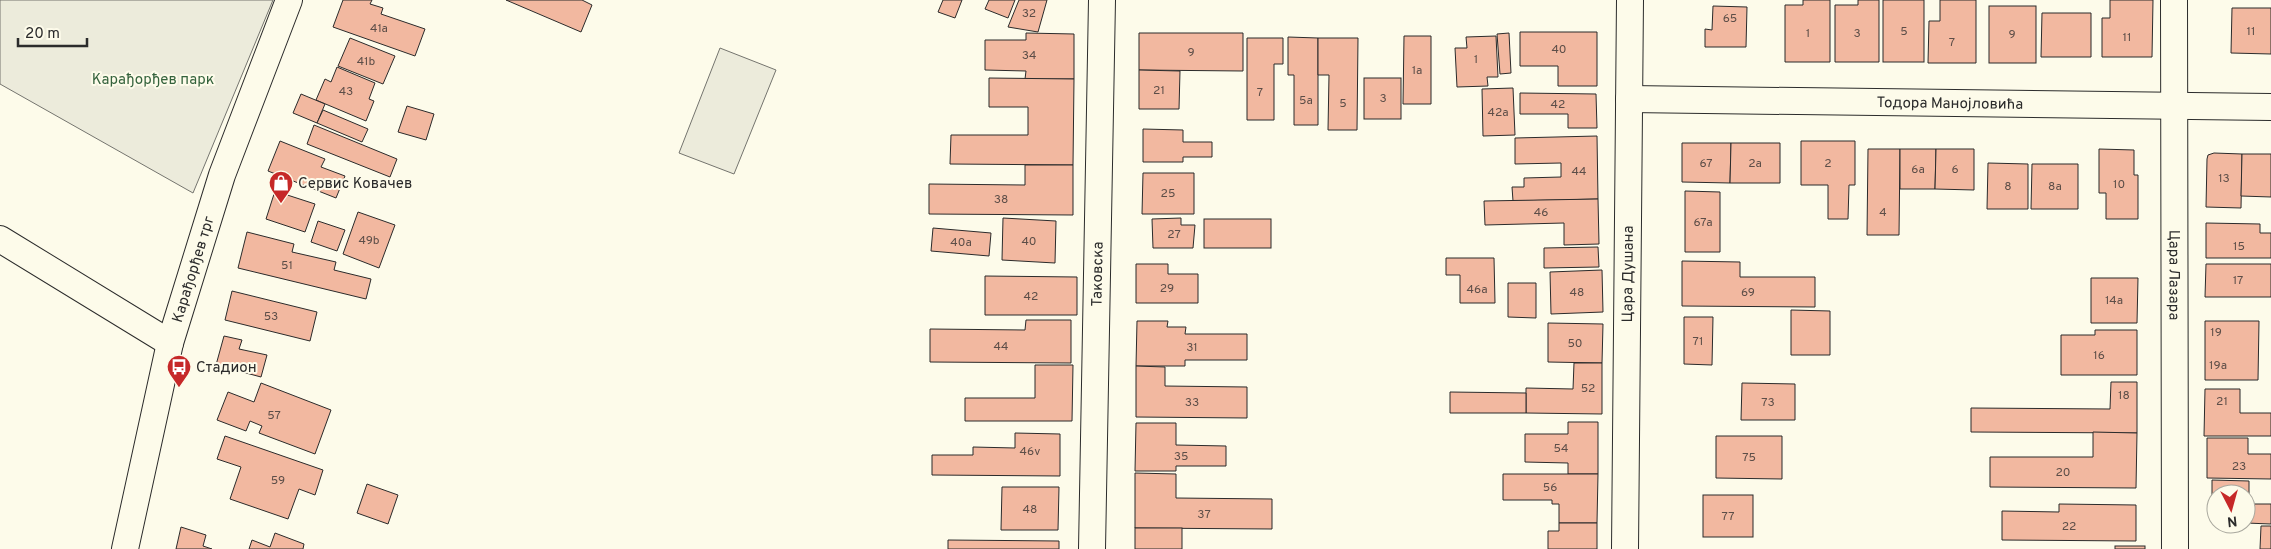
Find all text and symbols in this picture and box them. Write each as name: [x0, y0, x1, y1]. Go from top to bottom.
house number: 32: [1022, 6, 1036, 22]
house number: 65: [1723, 11, 1737, 27]
scale bar: [18, 15, 86, 47]
house number: 41a: [370, 21, 388, 37]
house number: 5: [1900, 24, 1908, 40]
house number: 11: [2247, 24, 2255, 40]
text: 20 m: [25, 25, 60, 44]
house number: 1: [1806, 26, 1810, 42]
house number: 3: [1853, 26, 1861, 42]
house number: 9: [2008, 27, 2016, 43]
house number: 11: [2123, 30, 2131, 46]
house number: 7: [1949, 35, 1955, 51]
house number: 40: [1551, 42, 1567, 58]
house number: 9: [1187, 45, 1195, 61]
house number: 34: [1022, 48, 1036, 64]
house number: 1: [1474, 52, 1478, 68]
house number: 41b: [357, 54, 376, 70]
house number: 1a: [1412, 63, 1422, 79]
park label: Карађорђев парк: [92, 71, 214, 90]
house number: 21: [1153, 83, 1165, 99]
house number: 43: [339, 84, 353, 100]
house number: 7: [1257, 85, 1263, 101]
house number: 3: [1379, 91, 1387, 107]
house number: 5a: [1299, 93, 1313, 109]
street label: Тодора Манојловића: [1877, 94, 2023, 115]
house number: 5: [1339, 96, 1347, 112]
house number: 42: [1551, 97, 1565, 113]
house number: 42a: [1487, 105, 1509, 121]
house number: 67: [1699, 156, 1713, 172]
house number: 2a: [1748, 156, 1762, 172]
house number: 2: [1824, 156, 1832, 172]
house number: 6a: [1911, 162, 1925, 178]
house number: 6: [1951, 162, 1959, 178]
house number: 44: [1572, 164, 1586, 180]
shop icon: Сервис Ковачев: [268, 170, 294, 204]
house number: 13: [2218, 171, 2230, 187]
place label: Сервис Ковачев: [298, 175, 412, 194]
house number: 10: [2113, 177, 2125, 193]
house number: 8: [2004, 179, 2012, 195]
house number: 8a: [2048, 179, 2062, 195]
house number: 25: [1161, 186, 1175, 202]
house number: 38: [994, 192, 1008, 208]
house number: 46: [1534, 205, 1548, 221]
house number: 4: [1879, 205, 1887, 221]
street label: Карађорђев трг: [169, 214, 220, 325]
house number: 67a: [1693, 215, 1713, 231]
street label: Цара Душана: [1619, 225, 1639, 323]
house number: 27: [1167, 227, 1181, 243]
street label: Цара Лазара: [2163, 230, 2183, 320]
house number: 49b: [358, 233, 380, 249]
house number: 40: [1021, 234, 1037, 250]
house number: 40a: [950, 235, 972, 251]
house number: 15: [2233, 239, 2245, 255]
street label: Таковска: [1088, 241, 1109, 307]
house number: 51: [281, 258, 293, 274]
house number: 17: [2233, 273, 2243, 289]
house number: 29: [1160, 281, 1174, 297]
house number: 46a: [1467, 282, 1487, 298]
house number: 48: [1570, 285, 1584, 301]
house number: 69: [1741, 285, 1755, 301]
house number: 42: [1024, 289, 1038, 305]
house number: 14a: [2105, 293, 2123, 309]
house number: 53: [264, 309, 278, 325]
house number: 19: [2210, 325, 2222, 341]
house number: 71: [1693, 334, 1703, 350]
house number: 50: [1567, 336, 1583, 352]
house number: 44: [994, 339, 1008, 355]
house number: 31: [1186, 340, 1198, 356]
house number: 16: [2093, 348, 2105, 364]
bus stop icon: Стадион: [166, 354, 192, 388]
house number: 19a: [2209, 358, 2227, 374]
place label: Стадион: [196, 359, 257, 378]
house number: 52: [1581, 381, 1595, 397]
house number: 18: [2118, 388, 2130, 404]
house number: 21: [2216, 394, 2228, 410]
house number: 33: [1185, 395, 1199, 411]
house number: 73: [1761, 395, 1775, 411]
house number: 57: [267, 408, 281, 424]
house number: 54: [1553, 441, 1569, 457]
house number: 46v: [1020, 444, 1040, 460]
house number: 35: [1174, 449, 1188, 465]
house number: 75: [1742, 450, 1756, 466]
house number: 23: [2232, 459, 2246, 475]
house number: 20: [2055, 465, 2071, 481]
house number: 59: [271, 473, 285, 489]
house number: 56: [1543, 480, 1557, 496]
north arrow: [2206, 484, 2256, 534]
house number: 48: [1023, 502, 1037, 518]
house number: 37: [1197, 507, 1211, 523]
house number: 77: [1722, 509, 1734, 525]
text: N: [2226, 511, 2238, 529]
house number: 22: [2062, 519, 2076, 535]

